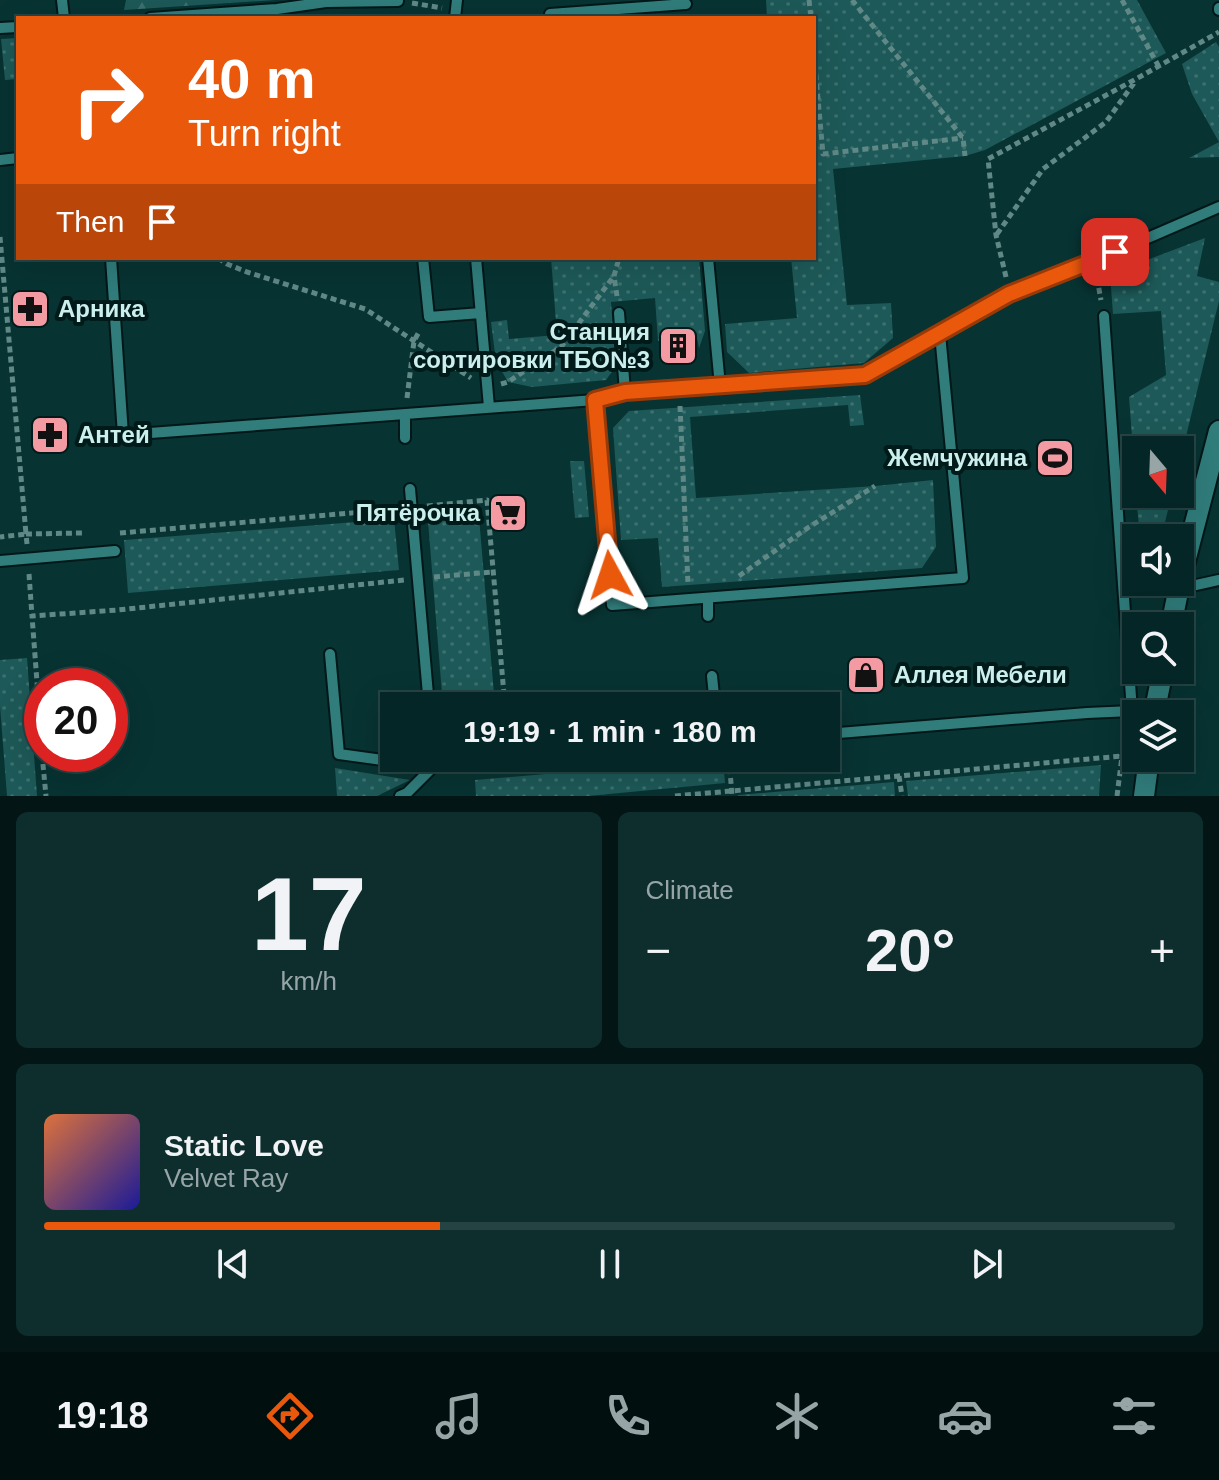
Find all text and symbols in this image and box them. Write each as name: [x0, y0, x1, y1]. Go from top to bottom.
text: 40 m: [188, 47, 316, 110]
icon: right: [56, 48, 160, 152]
text: Turn right: [188, 113, 341, 154]
icon: arrive: [140, 200, 184, 244]
text: Then: [56, 205, 124, 238]
pin: [1081, 218, 1149, 286]
icon: arrive: [1093, 230, 1137, 274]
pharmacy icon: Арника: [9, 288, 51, 330]
place label: Арника: [58, 295, 145, 322]
place label: Станция сортировки ТБО№3: [413, 318, 650, 373]
building icon: Станция сортировки ТБО№3: [657, 325, 699, 367]
pharmacy icon: Антей: [29, 414, 71, 456]
place label: Антей: [78, 421, 150, 448]
north arrow: [1122, 436, 1194, 508]
map controls: [1122, 436, 1194, 772]
sports icon: Жемчужина: [1034, 437, 1076, 479]
place label: Жемчужина: [886, 444, 1028, 471]
supermarket icon: Пятёрочка: [487, 492, 529, 534]
place label: Пятёрочка: [356, 499, 481, 526]
button: sound: [1122, 524, 1194, 596]
position arrow: [568, 533, 652, 617]
button: search: [1122, 612, 1194, 684]
shop icon: Аллея Мебели: [845, 654, 887, 696]
place label: Аллея Мебели: [894, 661, 1067, 688]
speed limit sign: 20: [24, 668, 128, 772]
button: layers: [1122, 700, 1194, 772]
text: 19:19 · 1 min · 180 m: [463, 715, 757, 748]
text: 17: [251, 856, 367, 972]
text: Climate: [646, 875, 734, 905]
text: 20°: [865, 917, 956, 984]
text: −: [646, 926, 671, 975]
text: +: [1149, 926, 1175, 975]
text: km/h: [281, 966, 337, 996]
text: Static Love: [164, 1129, 324, 1162]
text: Velvet Ray: [164, 1163, 288, 1193]
icon: previous: [211, 1242, 255, 1286]
icon: pause: [588, 1242, 632, 1286]
icon: next: [965, 1242, 1009, 1286]
icon: directions: [262, 1388, 318, 1444]
icon: music: [431, 1388, 487, 1444]
icon: phone: [600, 1388, 656, 1444]
icon: climate: [769, 1388, 825, 1444]
icon: car: [937, 1388, 993, 1444]
icon: filters: [1106, 1388, 1162, 1444]
text: 19:18: [56, 1395, 149, 1436]

